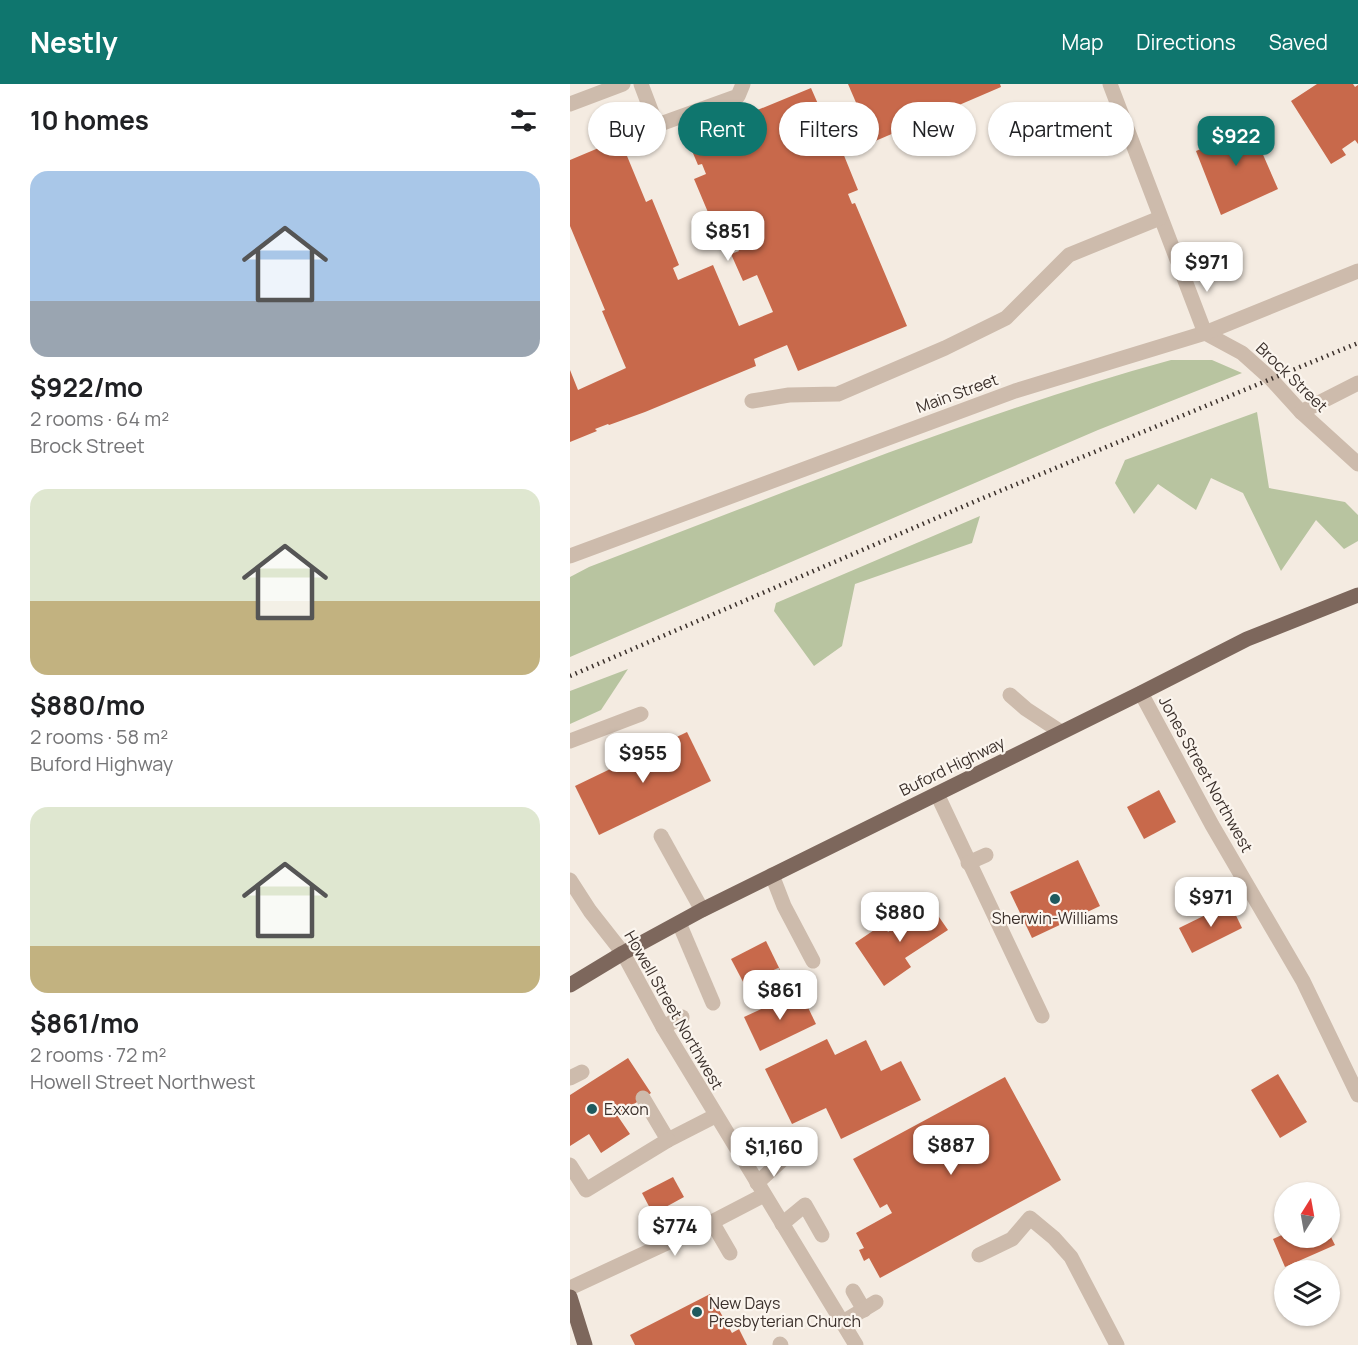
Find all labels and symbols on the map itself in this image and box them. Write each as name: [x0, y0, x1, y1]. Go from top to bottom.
pin: $922: [1200, 116, 1272, 167]
pin: $851: [692, 211, 764, 262]
pin: $971: [1171, 242, 1243, 293]
street label: Brock Street: [1251, 337, 1333, 417]
street label: Main Street: [913, 368, 1001, 418]
street label: Jones Street Northwest: [1154, 692, 1258, 856]
street label: Buford Highway: [896, 731, 1009, 801]
pin: $955: [607, 733, 679, 784]
pin: $971: [1175, 877, 1247, 928]
pin: $880: [864, 892, 936, 943]
marker: Sherwin-Williams: [1048, 892, 1062, 906]
place label: Sherwin-Williams: [992, 907, 1118, 929]
street label: Howell Street Northwest: [619, 926, 729, 1094]
pin: $861: [744, 970, 816, 1021]
place label: Exxon: [604, 1098, 649, 1120]
marker: Exxon: [585, 1102, 599, 1116]
pin: $887: [915, 1125, 987, 1176]
pin: $1,160: [725, 1127, 823, 1178]
north arrow: [1274, 1182, 1340, 1248]
pin: $774: [639, 1206, 711, 1257]
place label: New Days Presbyterian Church: [709, 1292, 861, 1332]
marker: New Days Presbyterian Church: [690, 1305, 704, 1319]

